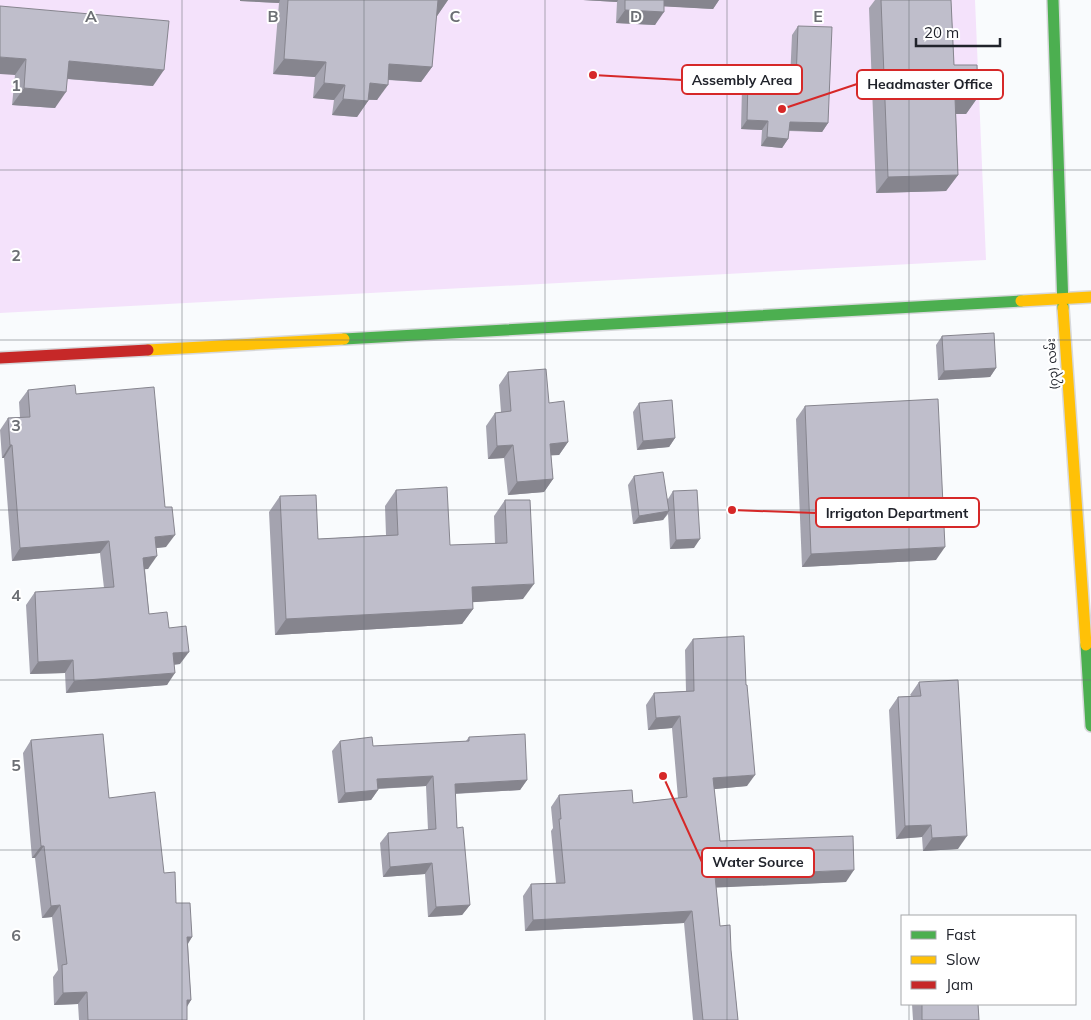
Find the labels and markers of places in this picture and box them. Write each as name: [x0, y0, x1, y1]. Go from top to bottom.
callout: Assembly Area: [682, 65, 802, 94]
callout: Headmaster Office: [857, 70, 1003, 99]
callout: Irrigaton Department: [816, 498, 979, 527]
callout: Water Source: [702, 848, 814, 877]

